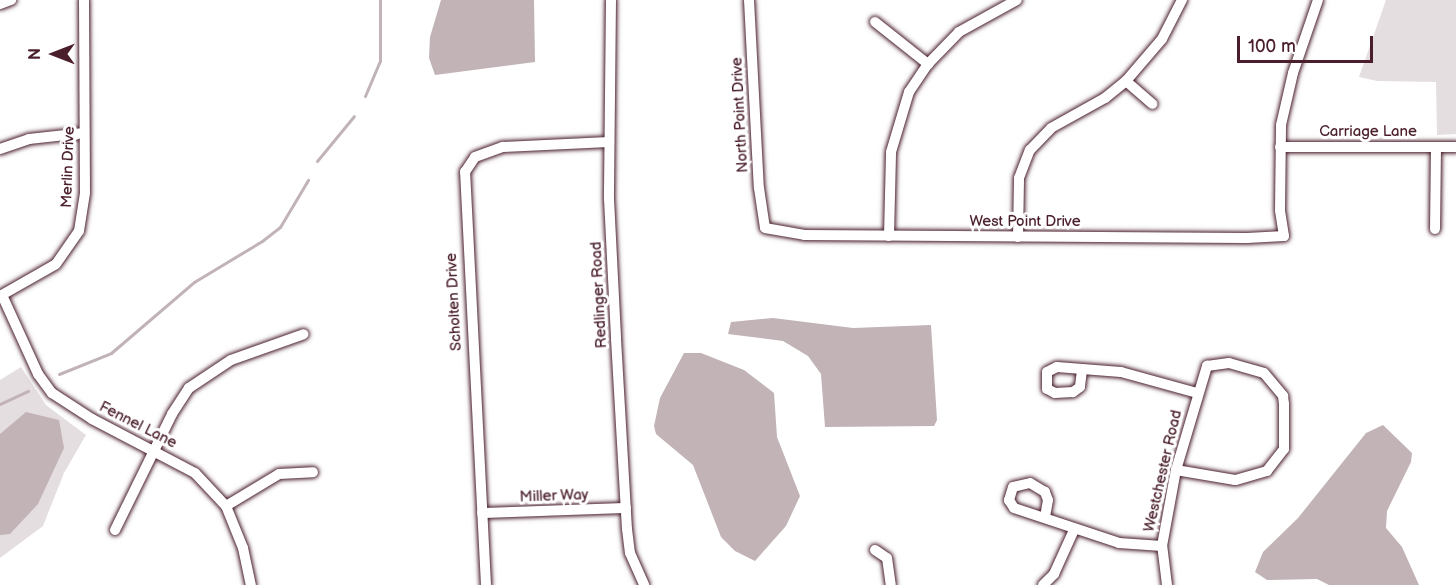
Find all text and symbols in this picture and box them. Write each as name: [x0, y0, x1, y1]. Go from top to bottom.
north arrow: [24, 24, 84, 84]
scale bar: [1240, 24, 1376, 62]
text: 100 m: [1248, 36, 1296, 57]
text: N: [26, 48, 45, 60]
street label: North Point Drive: [728, 57, 752, 173]
street label: Carriage Lane: [1319, 123, 1417, 141]
street label: Merlin Drive: [58, 126, 78, 208]
street label: West Point Drive: [969, 213, 1081, 231]
street label: Redlinger Road: [587, 241, 611, 349]
street label: Scholten Drive: [442, 253, 466, 351]
street label: Fennel Lane: [96, 398, 180, 452]
street label: Westchester Road: [1140, 408, 1186, 534]
street label: Miller Way: [519, 486, 589, 506]

